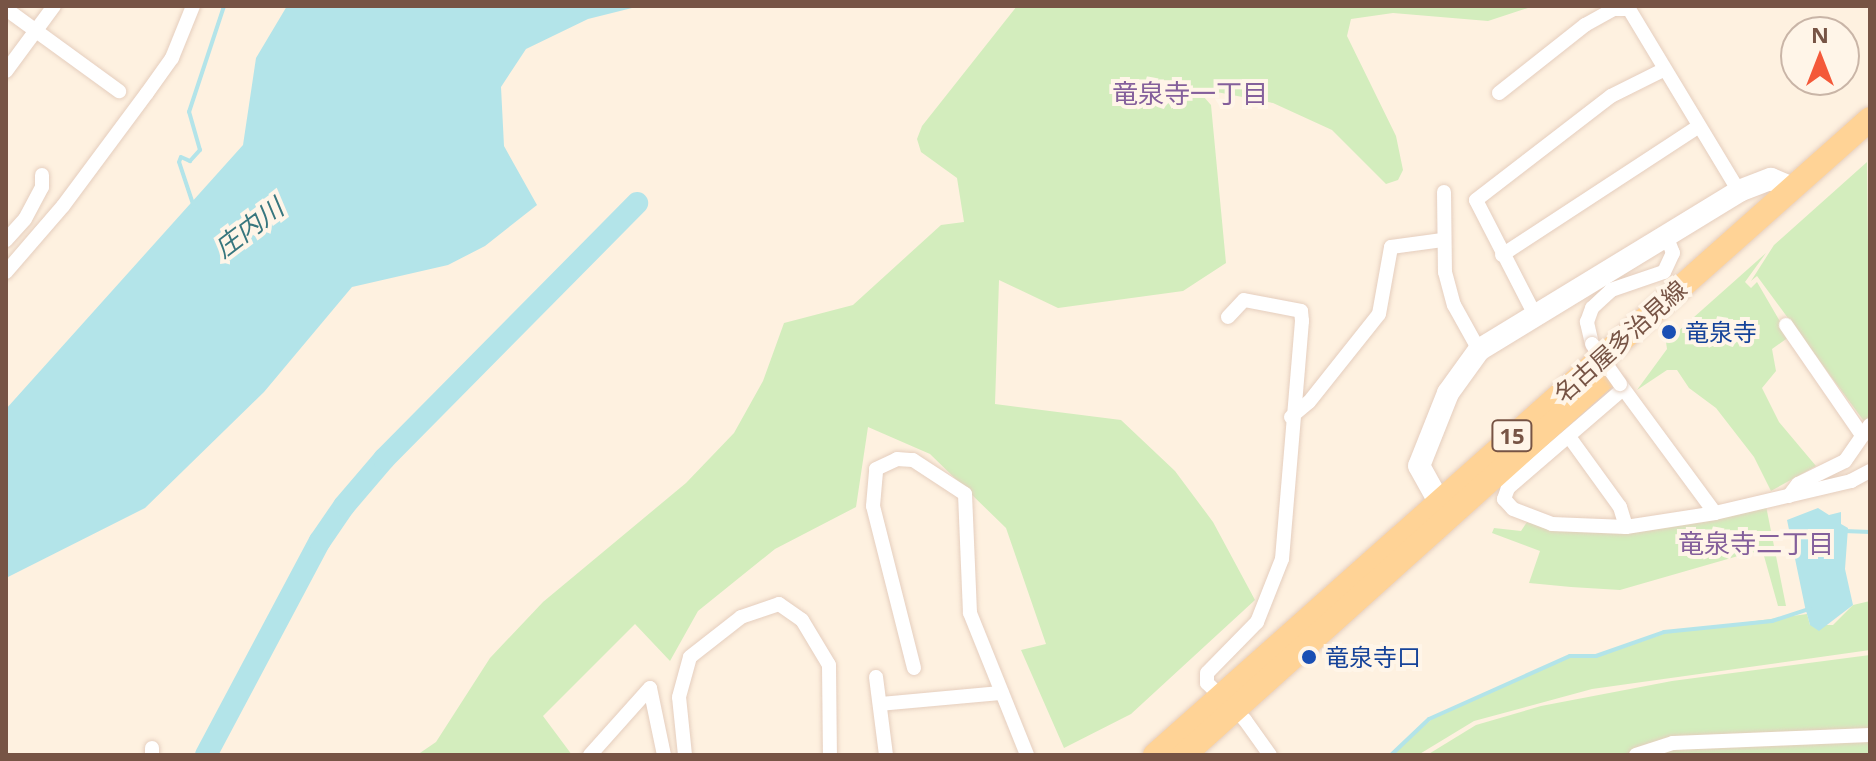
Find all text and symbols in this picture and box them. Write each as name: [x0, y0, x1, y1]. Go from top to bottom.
north arrow: [1780, 16, 1860, 96]
text: N: [1811, 19, 1829, 49]
district label: 竜泉寺一丁目: [1112, 78, 1268, 110]
water label: 庄内川: [208, 192, 290, 264]
street label: 名古屋多治見線: [1548, 274, 1692, 408]
place label: 竜泉寺: [1685, 318, 1757, 346]
marker: 竜泉寺: [1660, 323, 1678, 341]
road number: 15: [1490, 418, 1534, 454]
district label: 竜泉寺二丁目: [1678, 528, 1834, 560]
place label: 竜泉寺口: [1325, 643, 1421, 671]
marker: 竜泉寺口: [1300, 648, 1318, 666]

